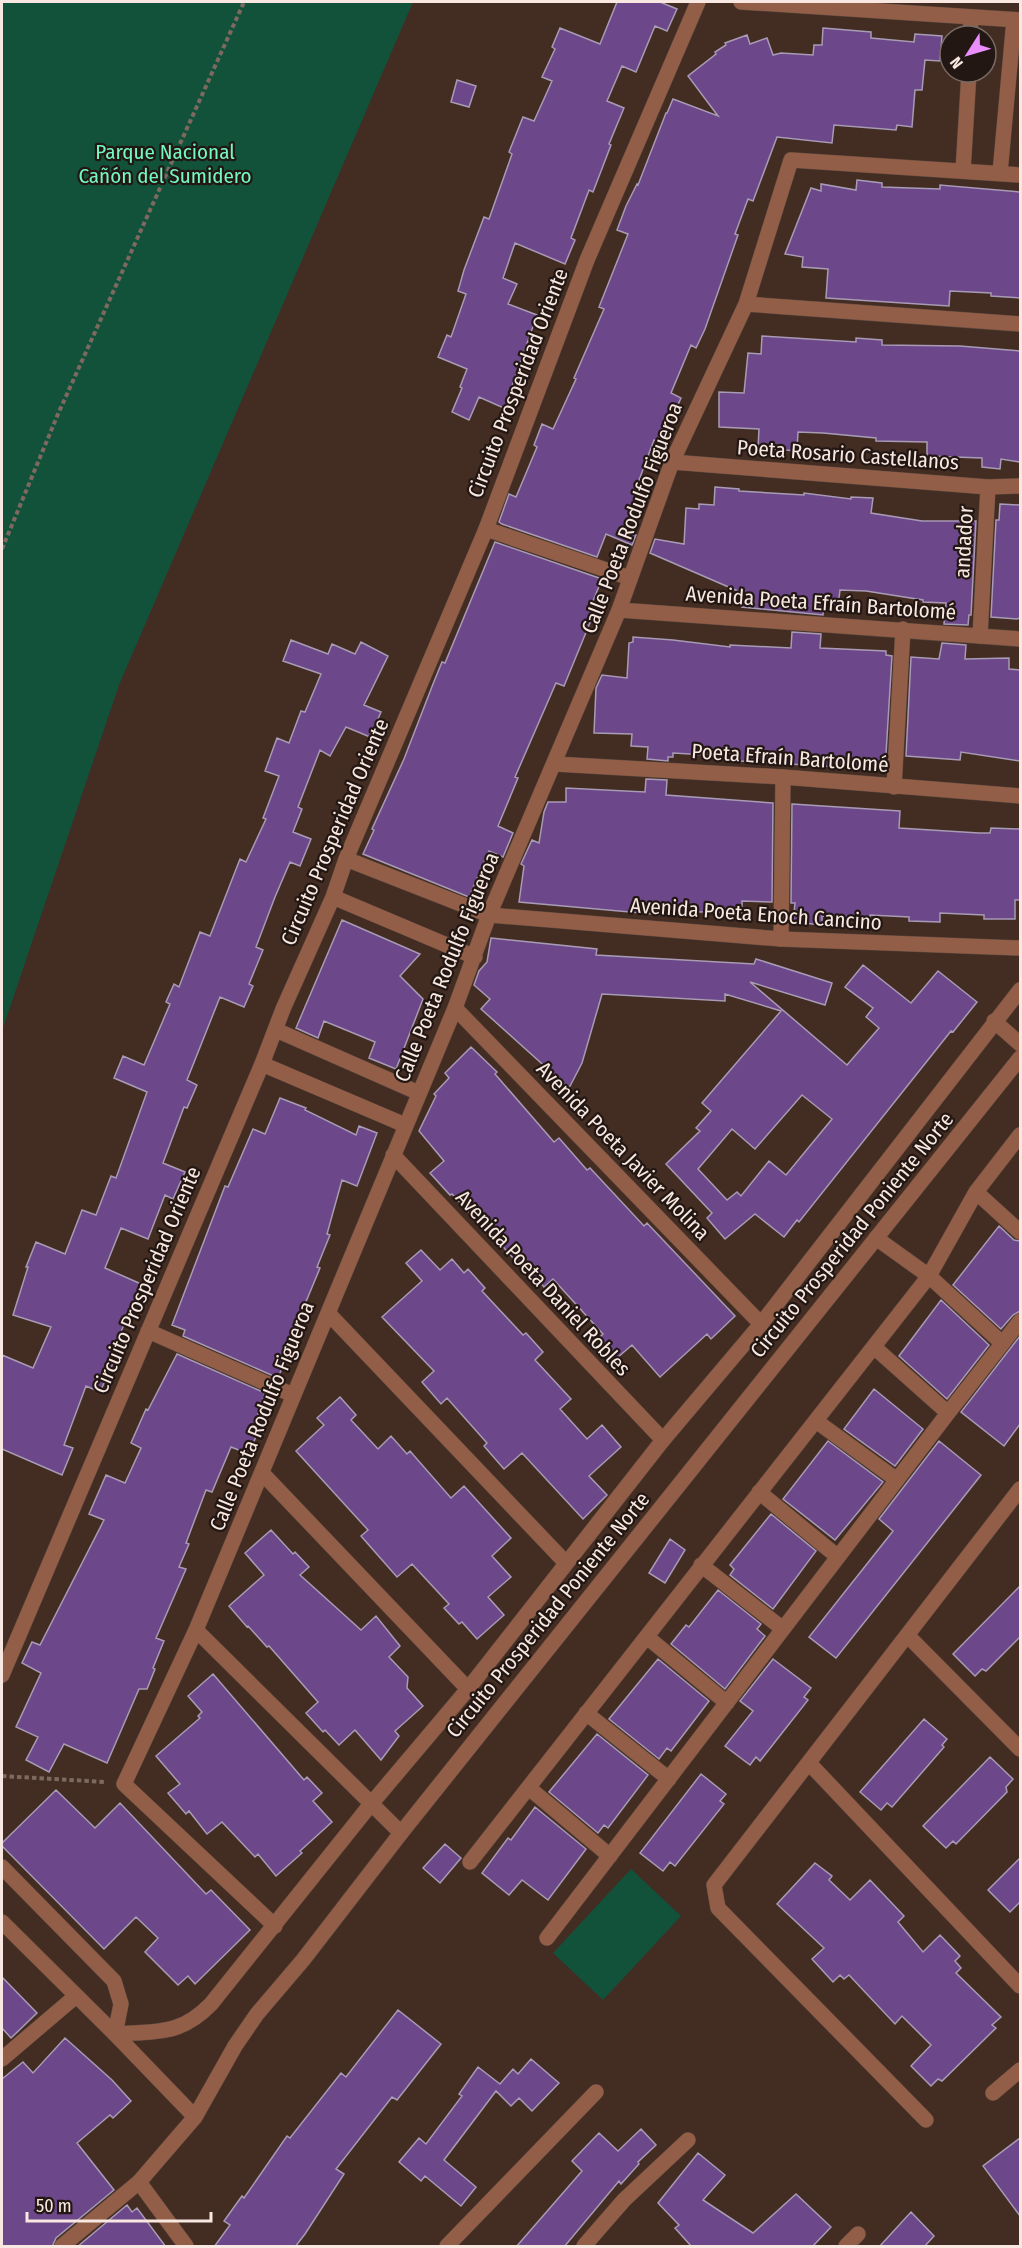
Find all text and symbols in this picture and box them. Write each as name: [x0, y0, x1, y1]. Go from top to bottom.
north arrow: [938, 24, 998, 84]
text: N: [946, 53, 967, 72]
park label: Parque Nacional Cañón del Sumidero: [78, 139, 252, 189]
street label: Circuito Prosperidad Oriente: [462, 265, 574, 501]
street label: Calle Poeta Rodulfo Figueroa: [576, 399, 688, 637]
street label: Poeta Rosario Castellanos: [736, 434, 960, 476]
street label: andador: [949, 504, 979, 579]
street label: Avenida Poeta Efraín Bartolomé: [685, 581, 957, 625]
street label: Circuito Prosperidad Oriente: [275, 715, 395, 949]
street label: Poeta Efraín Bartolomé: [691, 738, 889, 778]
street label: Calle Poeta Rodulfo Figueroa: [389, 848, 505, 1086]
street label: Avenida Poeta Enoch Cancino: [629, 892, 883, 936]
street label: Avenida Poeta Javier Molina: [531, 1056, 715, 1246]
street label: Circuito Prosperidad Poniente Norte: [745, 1107, 959, 1363]
street label: Circuito Prosperidad Oriente: [87, 1163, 207, 1397]
street label: Avenida Poeta Daniel Robles: [450, 1185, 636, 1381]
street label: Calle Poeta Rodulfo Figueroa: [204, 1297, 320, 1535]
street label: Circuito Prosperidad Poniente Norte: [441, 1487, 655, 1743]
scale bar: [27, 2185, 212, 2223]
text: 50 m: [36, 2195, 72, 2217]

